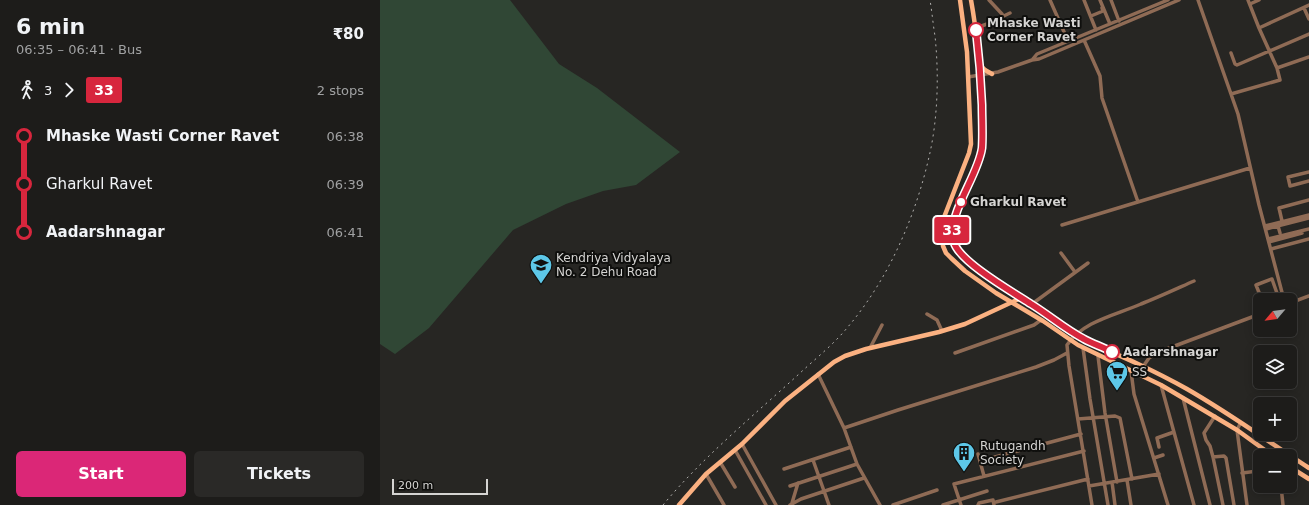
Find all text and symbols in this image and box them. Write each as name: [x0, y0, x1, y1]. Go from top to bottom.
text: 6 min: [16, 14, 85, 39]
place label: Mhaske Wasti Corner Ravet: [987, 16, 1081, 44]
marker: Mhaske Wasti Corner Ravet: [968, 22, 984, 38]
text: ₹80: [333, 25, 364, 43]
text: 06:35 – 06:41 · Bus: [16, 42, 142, 57]
icon: walk: [16, 79, 38, 101]
icon: forward: [58, 79, 80, 101]
text: 33: [94, 82, 114, 98]
text: 3: [44, 83, 52, 98]
text: 2 stops: [317, 83, 364, 98]
text: Mhaske Wasti Corner Ravet: [46, 127, 279, 145]
text: 06:38: [327, 129, 364, 144]
text: Gharkul Ravet: [46, 175, 152, 193]
text: 06:39: [327, 177, 364, 192]
place label: Gharkul Ravet: [970, 195, 1067, 209]
marker: Gharkul Ravet: [955, 196, 967, 208]
line badge: 33: [934, 217, 970, 243]
text: 33: [942, 222, 962, 238]
text: Aadarshnagar: [46, 223, 165, 241]
text: 06:41: [327, 225, 364, 240]
place label: Kendriya Vidyalaya No. 2 Dehu Road: [556, 251, 671, 279]
school or university icon: Kendriya Vidyalaya No. 2 Dehu Road: [528, 252, 554, 285]
north arrow: [1253, 293, 1297, 337]
map controls: [1253, 293, 1297, 493]
marker: Aadarshnagar: [1104, 344, 1120, 360]
place label: Aadarshnagar: [1123, 345, 1218, 359]
button: layers: [1253, 345, 1297, 389]
supermarket icon: SS: [1104, 359, 1130, 392]
place label: SS: [1132, 365, 1147, 379]
button: +: [1253, 397, 1297, 441]
place label: Rutugandh Society: [980, 439, 1046, 467]
building icon: Rutugandh Society: [951, 440, 977, 473]
button: −: [1253, 449, 1297, 493]
button: Start: [16, 451, 186, 497]
button: Tickets: [194, 451, 364, 497]
scale bar: [392, 477, 488, 496]
text: 200 m: [398, 479, 433, 492]

